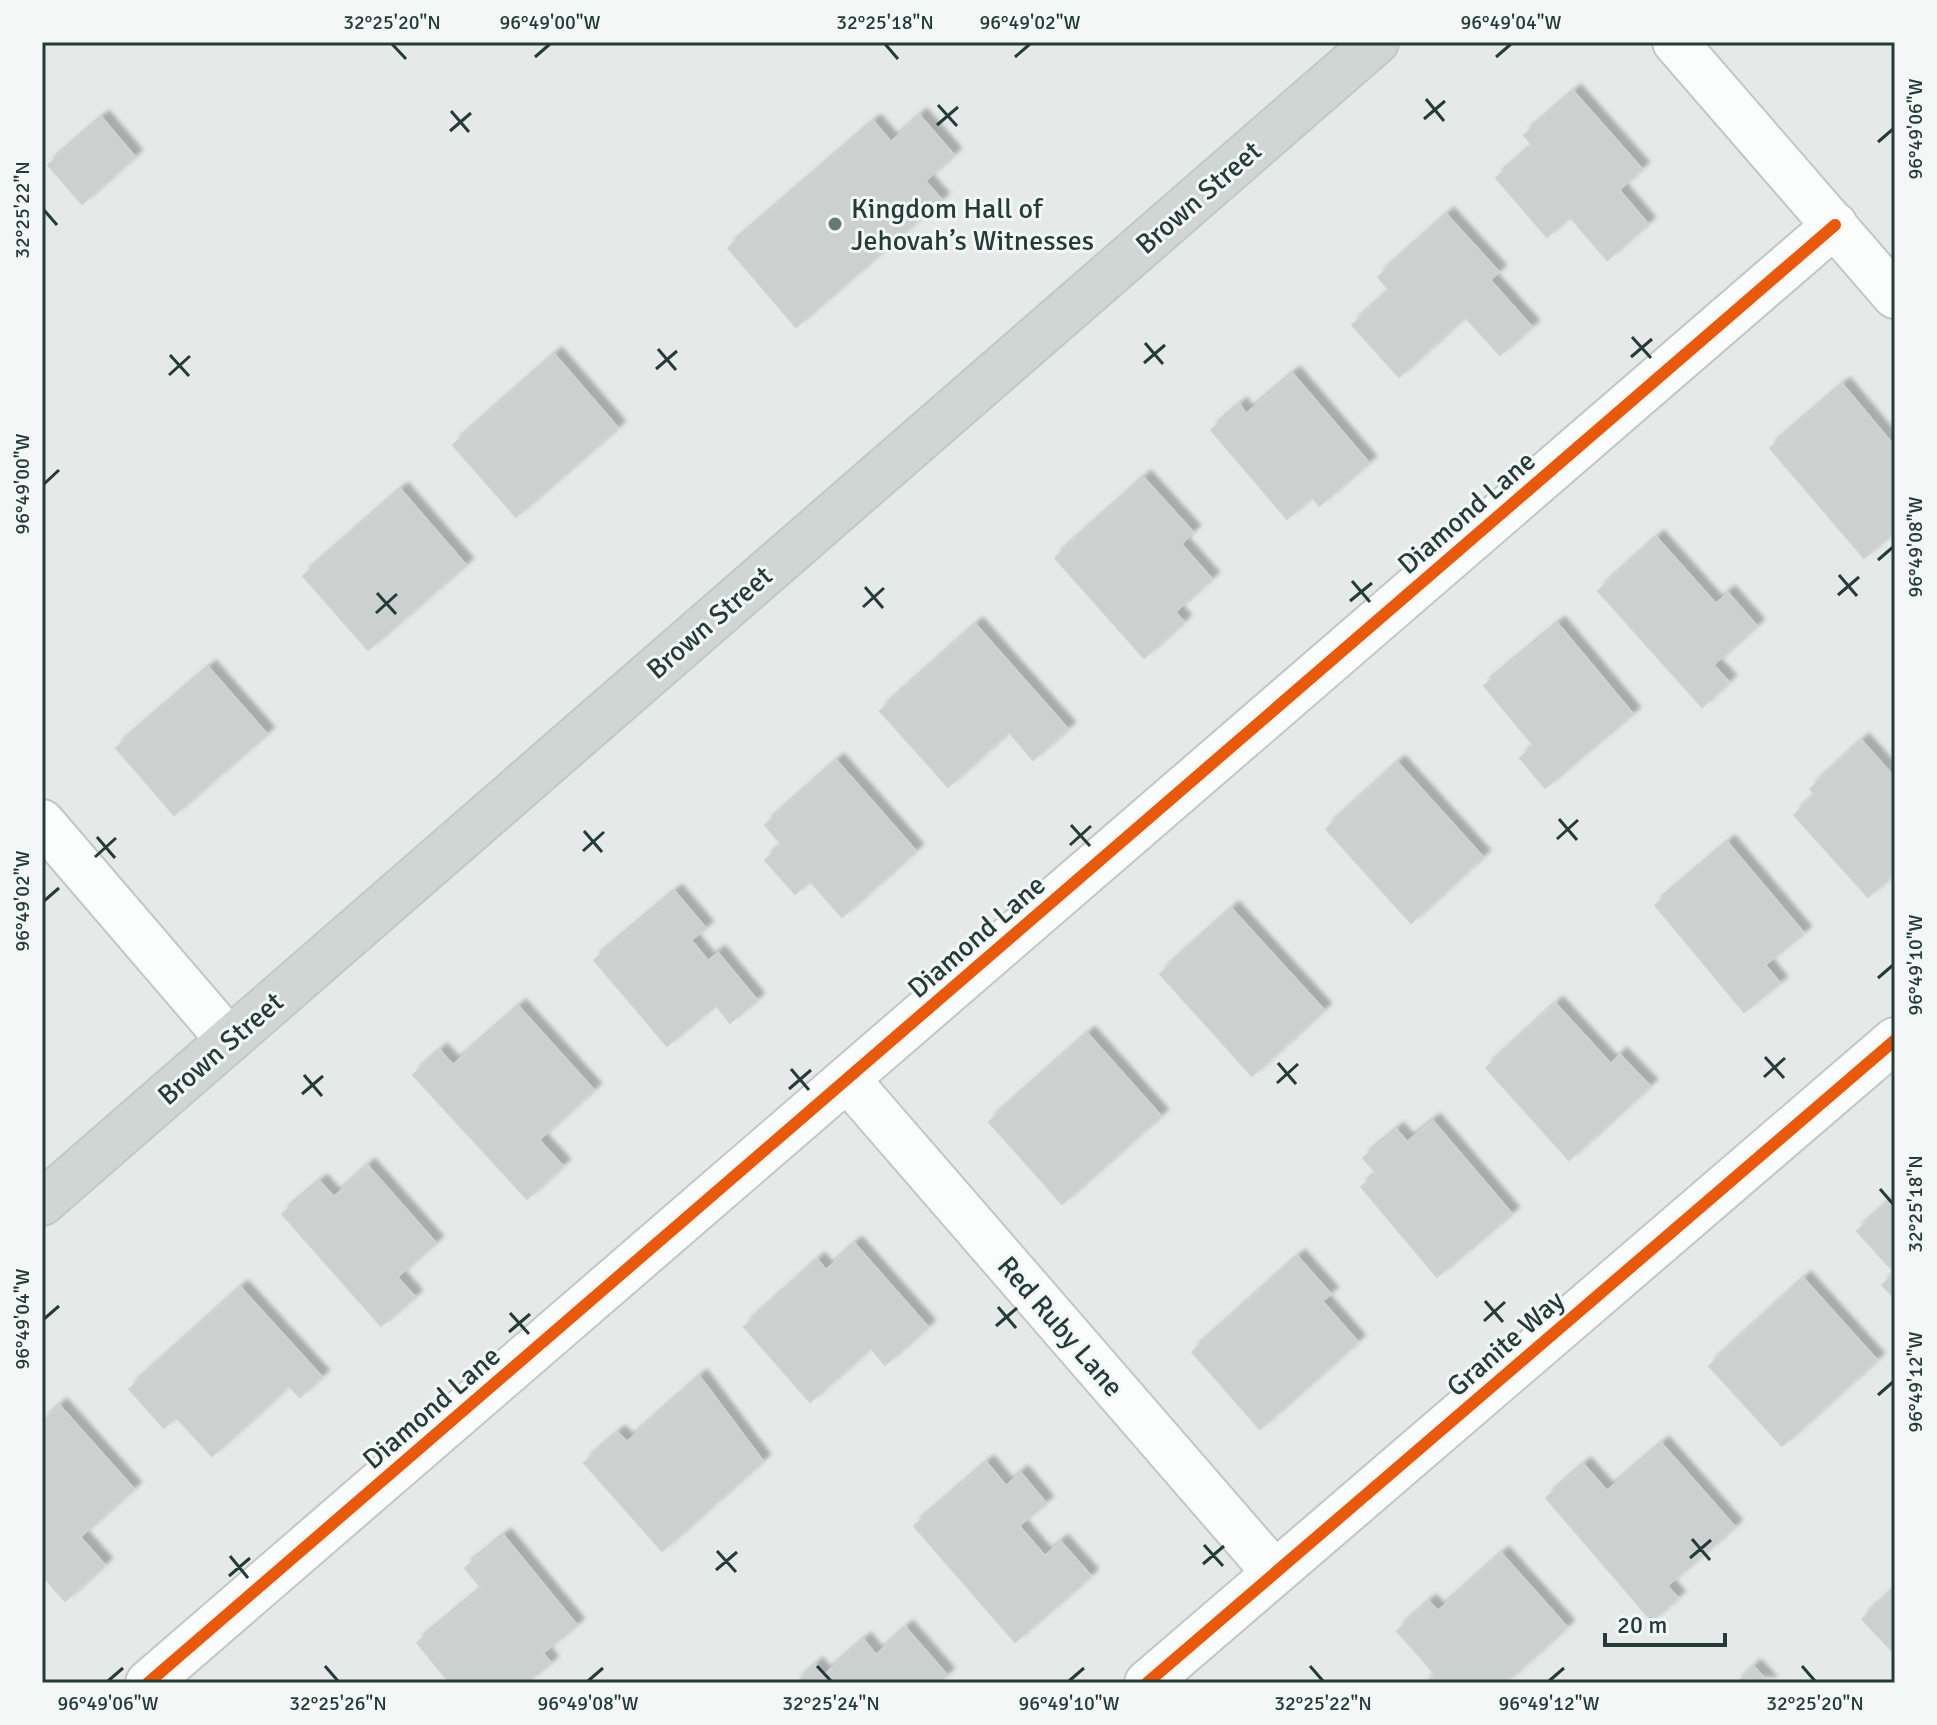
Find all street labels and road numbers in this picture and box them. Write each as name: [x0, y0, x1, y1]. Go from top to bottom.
street label: Brown Street: [1129, 134, 1269, 261]
street label: Diamond Lane: [1391, 444, 1542, 582]
street label: Brown Street: [640, 559, 780, 686]
street label: Diamond Lane: [901, 868, 1052, 1006]
street label: Brown Street: [151, 985, 291, 1112]
street label: Red Ruby Lane: [990, 1250, 1130, 1404]
street label: Granite Way: [1440, 1284, 1571, 1404]
street label: Diamond Lane: [356, 1339, 507, 1477]

